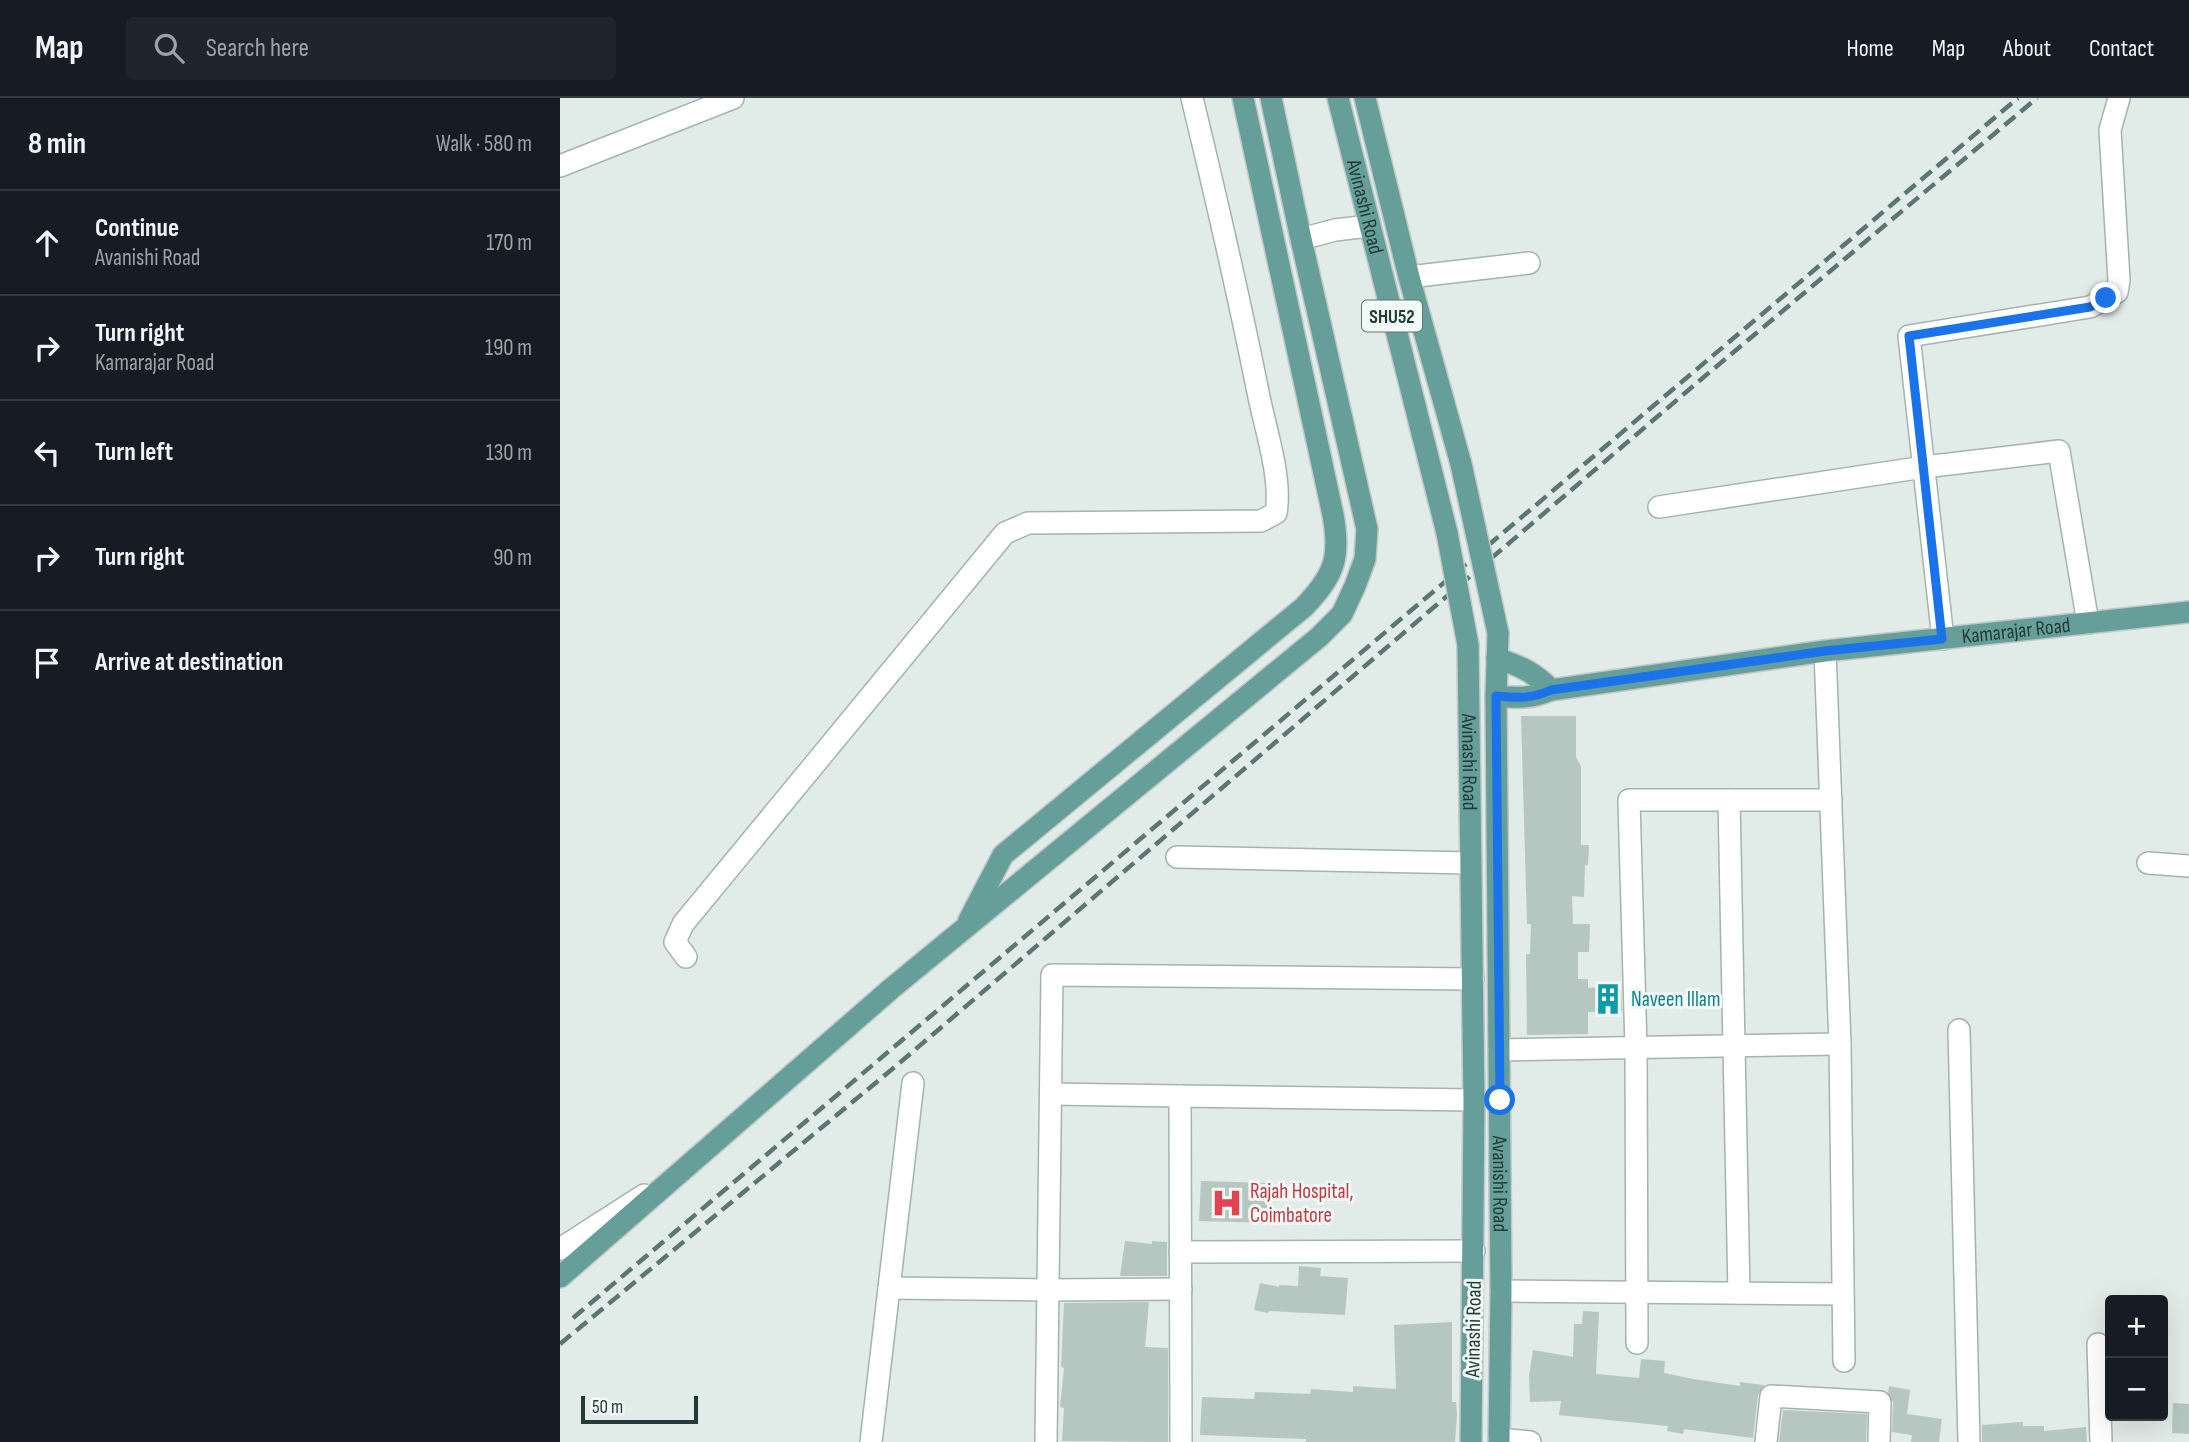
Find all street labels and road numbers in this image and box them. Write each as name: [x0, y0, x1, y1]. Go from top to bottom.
street label: Avinashi Road: [1341, 156, 1389, 257]
road number: SHU52: [1362, 300, 1422, 331]
street label: Kamarajar Road: [1961, 613, 2072, 649]
street label: Avinashi Road: [1456, 712, 1482, 811]
street label: Avanishi Road: [1487, 1135, 1513, 1232]
street label: Avinashi Road: [1460, 1280, 1487, 1379]

